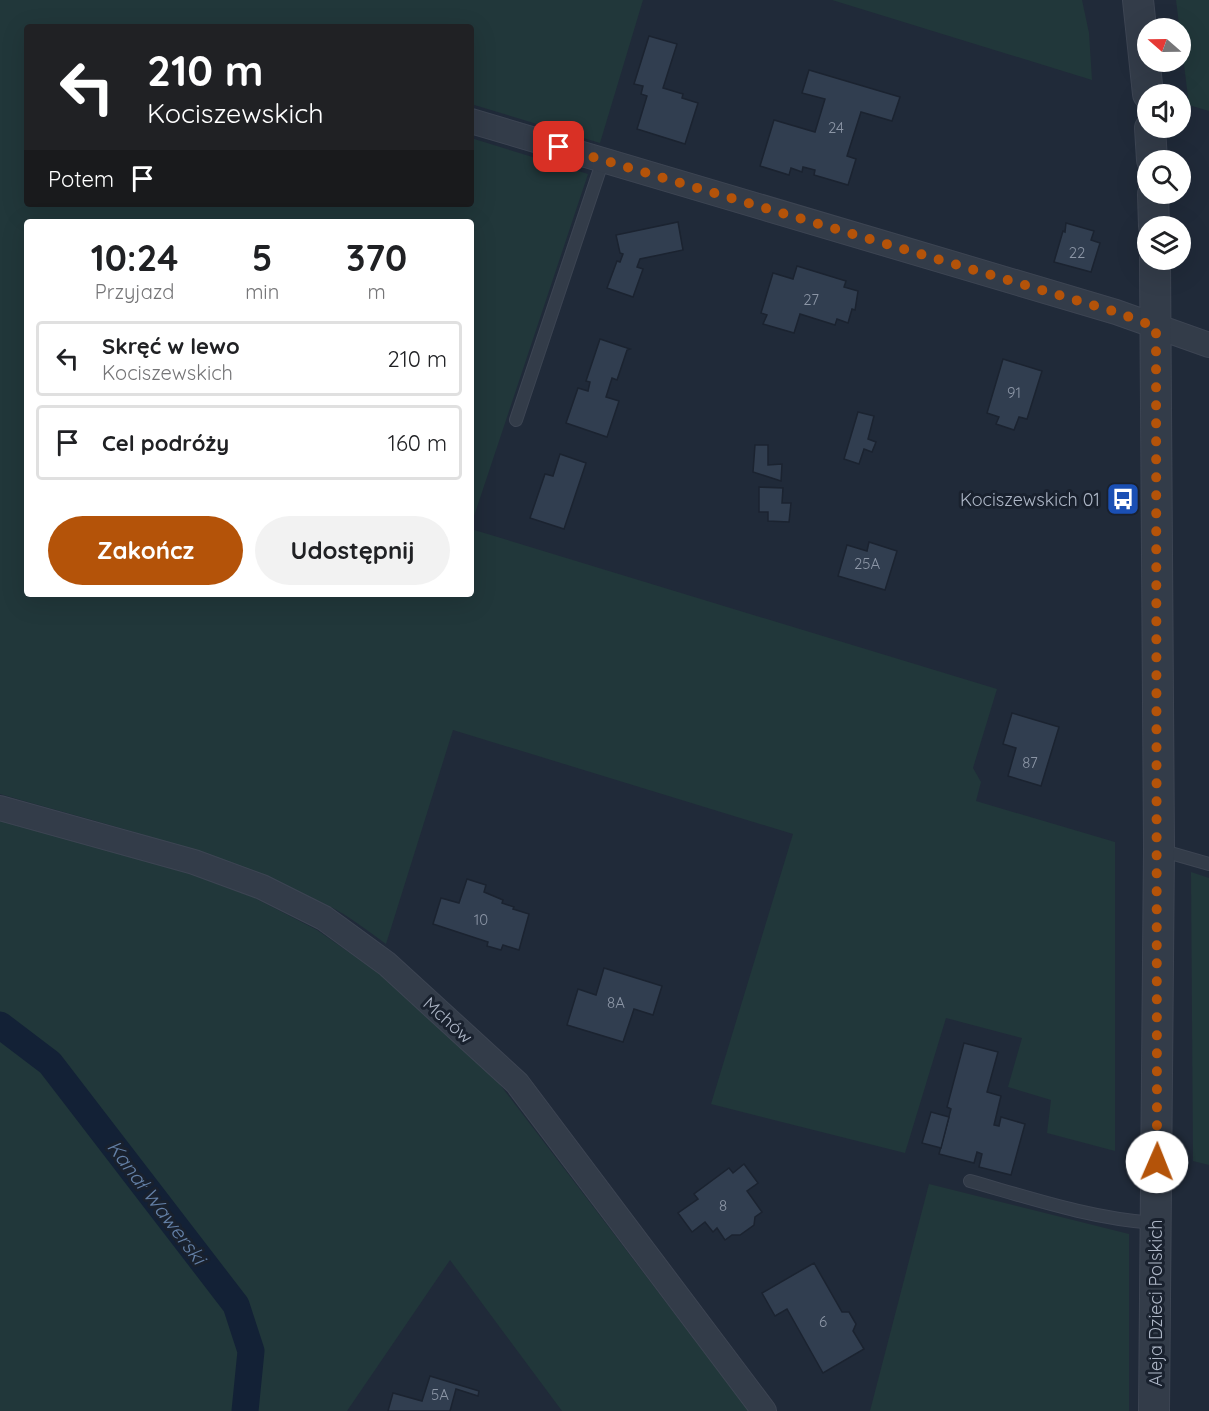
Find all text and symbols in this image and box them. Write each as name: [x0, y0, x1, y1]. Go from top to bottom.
north arrow: [1137, 18, 1191, 72]
map controls: [1137, 18, 1191, 270]
text: 210 m: [147, 44, 264, 97]
icon: left: [48, 48, 126, 126]
button: sound: [1137, 84, 1191, 138]
text: Kociszewskich: [147, 96, 324, 130]
house number: 24: [828, 118, 844, 137]
pin: [533, 121, 584, 172]
icon: arrive: [542, 130, 575, 163]
button: search: [1137, 150, 1191, 204]
icon: arrive: [126, 162, 159, 195]
text: Potem: [48, 165, 114, 193]
button: layers: [1137, 216, 1191, 270]
text: 10:24: [91, 235, 178, 280]
text: 5: [252, 235, 273, 280]
text: 370: [346, 235, 407, 280]
house number: 22: [1069, 243, 1085, 262]
text: Przyjazd: [95, 279, 174, 304]
text: min: [245, 279, 279, 304]
text: m: [367, 279, 386, 304]
house number: 27: [803, 290, 819, 309]
text: Skręć w lewo: [102, 332, 240, 360]
icon: left: [51, 342, 84, 375]
text: 210 m: [388, 345, 447, 373]
text: Kociszewskich: [102, 360, 233, 385]
house number: 91: [1007, 383, 1021, 402]
icon: arrive: [51, 426, 84, 459]
text: Cel podróży: [102, 429, 229, 457]
text: 160 m: [388, 429, 447, 457]
bus stop icon: Kociszewskich 01: [1105, 481, 1141, 517]
place label: Kociszewskich 01: [960, 488, 1100, 511]
button: Zakończ: [48, 516, 243, 585]
button: Udostępnij: [255, 516, 450, 585]
house number: 25A: [854, 554, 880, 573]
house number: 87: [1022, 753, 1038, 772]
house number: 10: [474, 910, 488, 929]
street label: Mchów: [418, 992, 478, 1048]
house number: 8A: [607, 993, 625, 1012]
position arrow: [1125, 1130, 1189, 1194]
water label: Kanał Wawerski: [102, 1135, 213, 1271]
house number: 8: [719, 1196, 727, 1215]
street label: Aleja Dzieci Polskich: [1144, 1219, 1167, 1387]
house number: 6: [819, 1312, 827, 1331]
house number: 5A: [431, 1385, 449, 1404]

